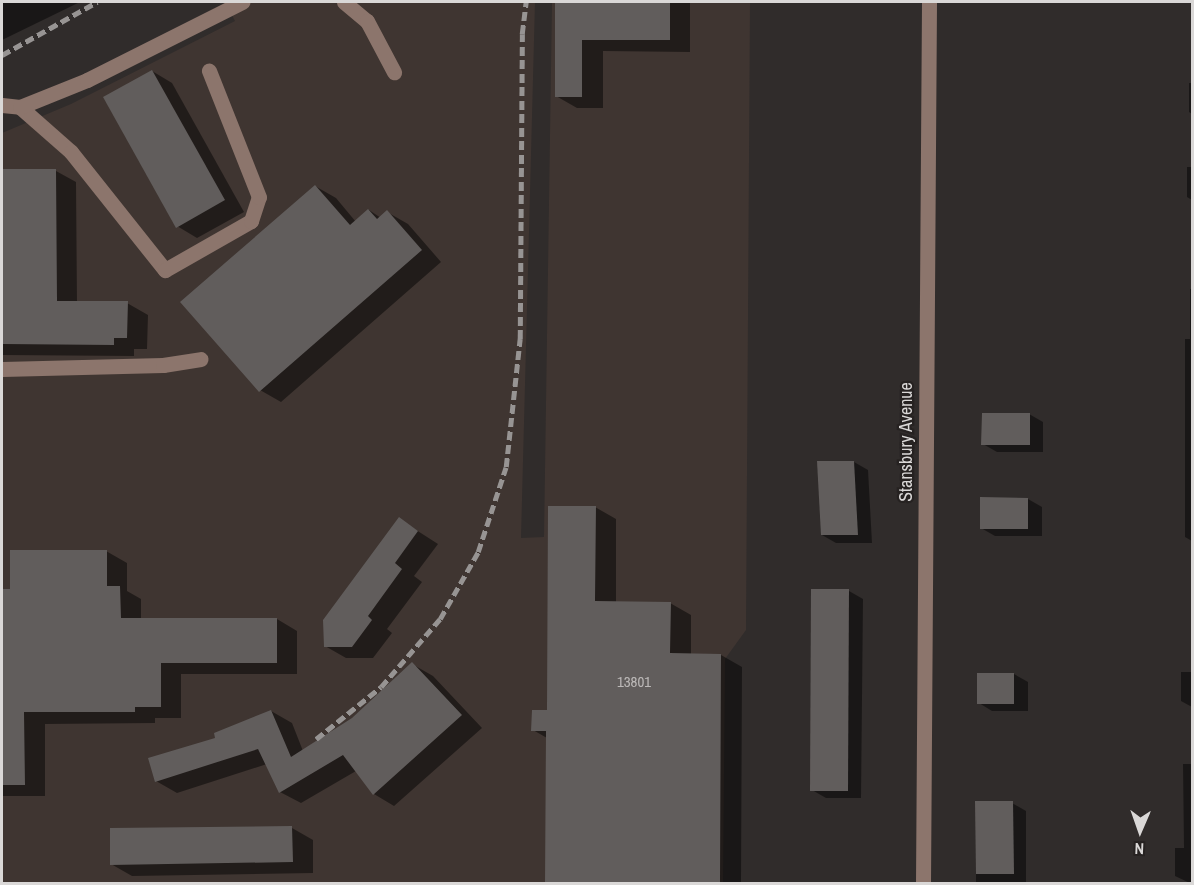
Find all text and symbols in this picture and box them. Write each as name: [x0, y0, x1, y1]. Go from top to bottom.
street label: Stansbury Avenue: [895, 382, 917, 502]
house number: 13801: [617, 673, 651, 691]
north arrow: [1110, 801, 1170, 861]
text: N: [1134, 838, 1145, 860]

